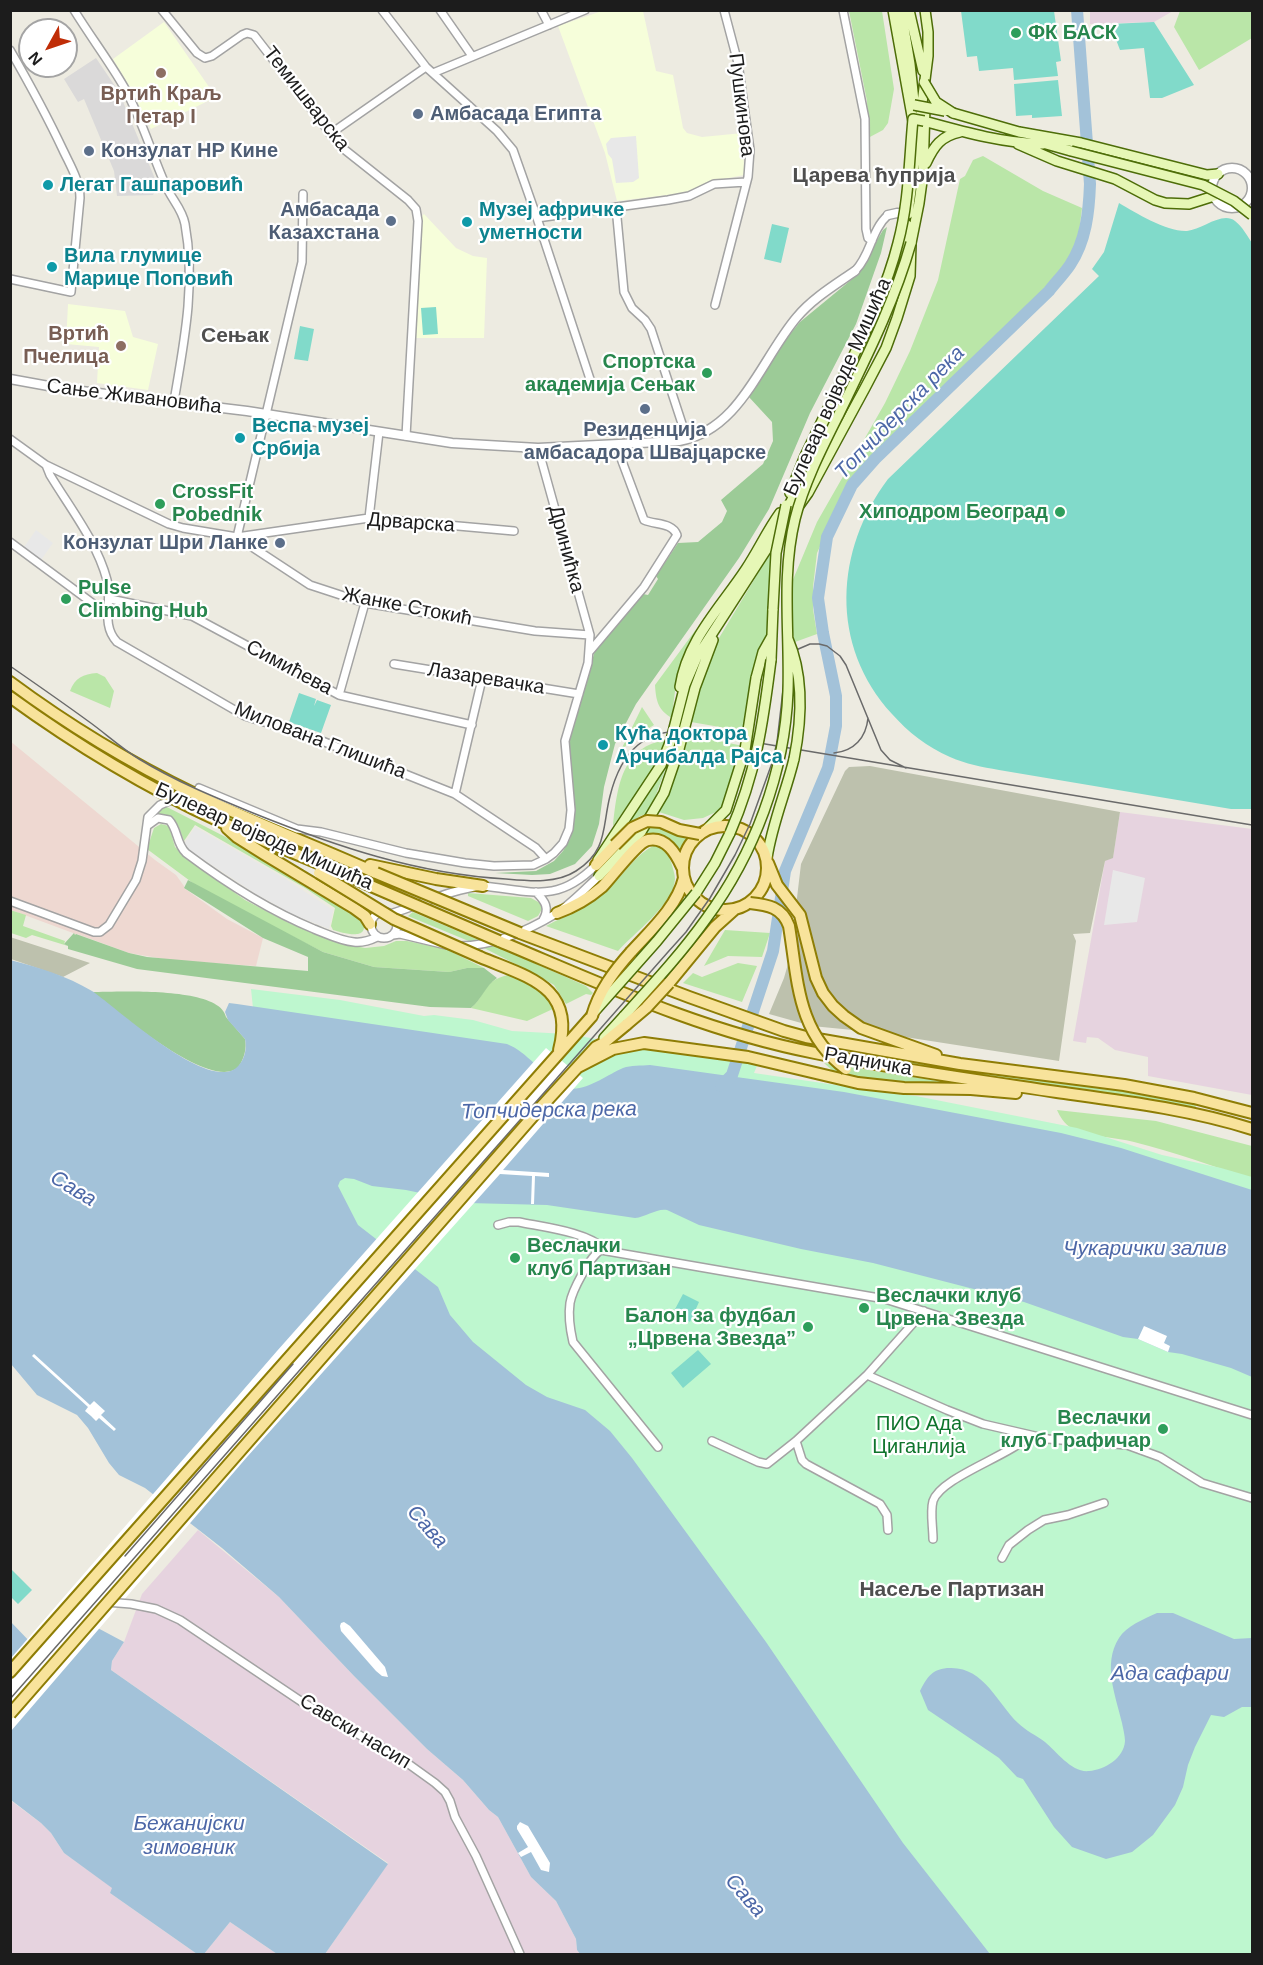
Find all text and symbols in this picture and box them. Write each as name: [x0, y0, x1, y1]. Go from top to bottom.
north arrow: [18, 18, 78, 78]
place label: ФК БАСК: [1028, 21, 1117, 45]
marker: ФК БАСК: [1009, 26, 1023, 40]
street label: Темишварска: [258, 42, 354, 156]
text: N: [25, 49, 46, 68]
street label: Пушкинова: [723, 52, 759, 158]
marker: Вртић Краљ Петар I: [154, 66, 168, 80]
place label: Вртић Краљ Петар I: [100, 82, 222, 129]
place label: Амбасада Египта: [430, 102, 601, 126]
marker: Амбасада Египта: [411, 107, 425, 121]
place label: Конзулат НР Кине: [101, 139, 278, 163]
marker: Конзулат НР Кине: [82, 144, 96, 158]
district label: Царева ћуприја: [793, 163, 955, 189]
place label: Легат Гашпаровић: [60, 173, 243, 197]
marker: Легат Гашпаровић: [41, 178, 55, 192]
place label: Амбасада Казахстана: [269, 198, 379, 245]
place label: Музеј афричке уметности: [479, 198, 624, 245]
marker: Амбасада Казахстана: [384, 214, 398, 228]
marker: Музеј афричке уметности: [460, 215, 474, 229]
place label: Вила глумице Марице Поповић: [64, 244, 233, 291]
marker: Вила глумице Марице Поповић: [45, 260, 59, 274]
street label: Булевар војводе Мишића: [779, 274, 897, 500]
place label: Вртић Пчелица: [23, 322, 109, 369]
district label: Сењак: [201, 323, 269, 349]
marker: Вртић Пчелица: [114, 339, 128, 353]
water label: Топчидерска река: [830, 341, 970, 485]
place label: Спортска академија Сењак: [525, 350, 695, 397]
marker: Спортска академија Сењак: [700, 366, 714, 380]
street label: Сање Живановића: [45, 374, 223, 420]
marker: Резиденција амбасадора Швајцарске: [638, 402, 652, 416]
place label: Веспа музеј Србија: [252, 414, 369, 461]
place label: Резиденција амбасадора Швајцарске: [524, 418, 766, 465]
marker: Веспа музеј Србија: [233, 431, 247, 445]
place label: CrossFit Pobednik: [172, 480, 262, 527]
marker: CrossFit Pobednik: [153, 497, 167, 511]
place label: Хиподром Београд: [859, 500, 1048, 524]
street label: Дринићка: [543, 503, 589, 595]
marker: Хиподром Београд: [1053, 505, 1067, 519]
street label: Дрварска: [366, 508, 456, 538]
place label: Конзулат Шри Ланке: [63, 531, 268, 555]
marker: Конзулат Шри Ланке: [273, 536, 287, 550]
place label: Pulse Climbing Hub: [78, 576, 208, 623]
street label: Жанке Стокић: [340, 583, 474, 631]
marker: Pulse Climbing Hub: [59, 592, 73, 606]
street label: Симићева: [242, 635, 336, 701]
street label: Лазаревачка: [426, 658, 546, 700]
street label: Милована Глишића: [231, 697, 409, 785]
place label: Кућа доктора Арчибалда Рајса: [615, 722, 783, 769]
marker: Кућа доктора Арчибалда Рајса: [596, 738, 610, 752]
street label: Булевар војводе Мишића: [151, 778, 377, 896]
street label: Радничка: [822, 1043, 914, 1081]
water label: Топчидерска река: [461, 1097, 637, 1125]
water label: Сава: [45, 1166, 101, 1212]
place label: Веслачки клуб Партизан: [527, 1234, 671, 1281]
water label: Чукарички залив: [1063, 1236, 1227, 1262]
marker: Веслачки клуб Партизан: [508, 1251, 522, 1265]
place label: Веслачки клуб Црвена Звезда: [876, 1284, 1024, 1331]
marker: Веслачки клуб Црвена Звезда: [857, 1301, 871, 1315]
place label: Балон за фудбал „Црвена Звезда”: [625, 1304, 796, 1351]
marker: Балон за фудбал „Црвена Звезда”: [801, 1320, 815, 1334]
place label: Веслачки клуб Графичар: [1001, 1406, 1151, 1453]
park label: ПИО Ада Циганлија: [872, 1412, 966, 1459]
marker: Веслачки клуб Графичар: [1156, 1422, 1170, 1436]
water label: Сава: [401, 1500, 453, 1554]
district label: Насеље Партизан: [859, 1577, 1045, 1603]
water label: Ада сафари: [1111, 1661, 1229, 1687]
street label: Савски насип: [295, 1689, 415, 1775]
water label: Бежанијски зимовник: [133, 1811, 245, 1861]
water label: Сава: [719, 1869, 771, 1923]

